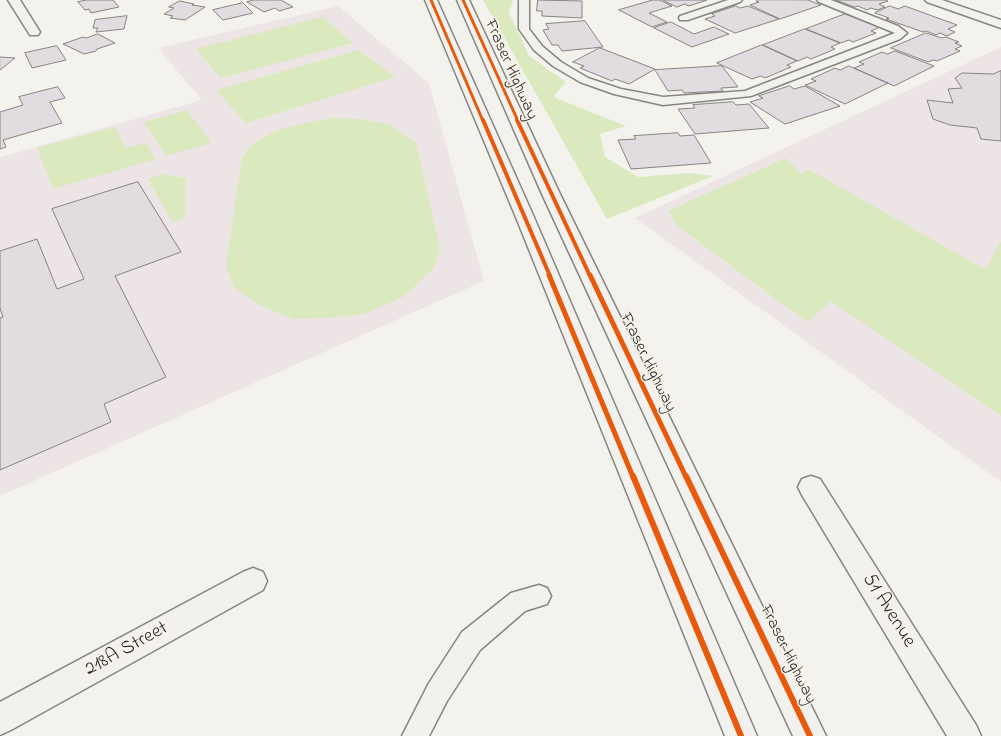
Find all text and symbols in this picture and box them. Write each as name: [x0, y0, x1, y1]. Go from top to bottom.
street label: Fraser Highway: [479, 17, 541, 123]
street label: Fraser Highway: [614, 310, 680, 416]
street label: 51 Avenue: [856, 570, 920, 652]
street label: Fraser Highway: [754, 602, 820, 708]
street label: 218A Street: [81, 617, 173, 683]

